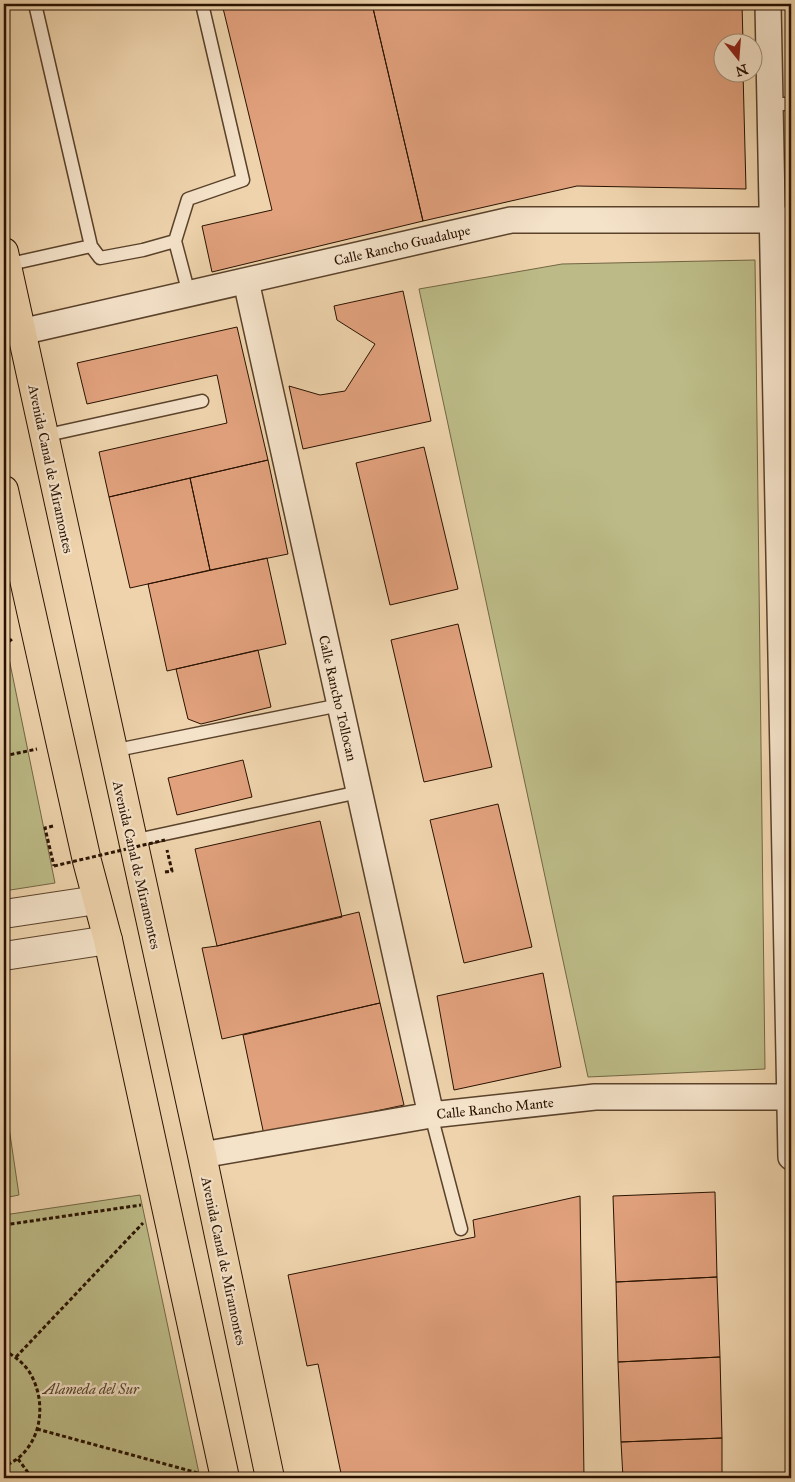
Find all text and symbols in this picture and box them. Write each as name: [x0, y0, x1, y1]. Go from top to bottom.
north arrow: [712, 32, 762, 82]
text: N: [733, 60, 750, 80]
street label: Calle Rancho Guadalupe: [332, 221, 472, 269]
street label: Avenida Canal de Miramontes: [24, 382, 77, 555]
street label: Calle Rancho Tollocan: [315, 634, 360, 763]
street label: Avenida Canal de Miramontes: [109, 778, 164, 951]
street label: Calle Rancho Mante: [436, 1094, 555, 1123]
street label: Avenida Canal de Miramontes: [197, 1174, 250, 1347]
park label: Alameda del Sur: [41, 1381, 140, 1398]

